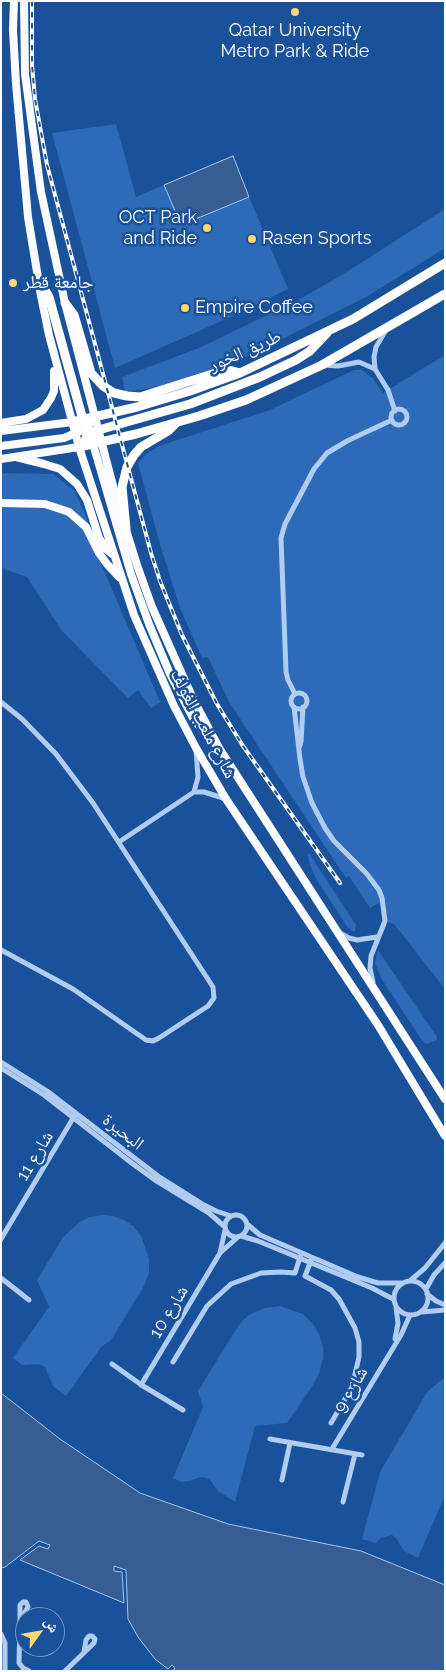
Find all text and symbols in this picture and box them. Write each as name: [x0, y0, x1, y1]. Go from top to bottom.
marker: Qatar University Metro Park & Ride: [289, 6, 301, 18]
place label: Qatar University Metro Park & Ride: [221, 20, 369, 62]
place label: OCT Park and Ride: [119, 207, 197, 250]
marker: OCT Park and Ride: [201, 222, 213, 234]
place label: Rasen Sports: [262, 228, 372, 250]
marker: Rasen Sports: [246, 233, 258, 245]
place label: جامعة قطر: [23, 272, 94, 294]
marker: جامعة قطر: [7, 277, 19, 289]
place label: Empire Coffee: [195, 297, 313, 319]
marker: Empire Coffee: [179, 302, 191, 314]
street label: طريق الخور: [205, 325, 285, 377]
street label: شارع ملعب الغولف: [165, 666, 241, 782]
street label: البحيرة: [98, 1109, 148, 1155]
street label: شارع 11: [12, 1127, 58, 1185]
street label: شارع 10: [145, 1282, 193, 1342]
street label: شارع 9: [329, 1363, 373, 1417]
north arrow: [15, 1607, 65, 1657]
text: ش: [41, 1614, 63, 1635]

